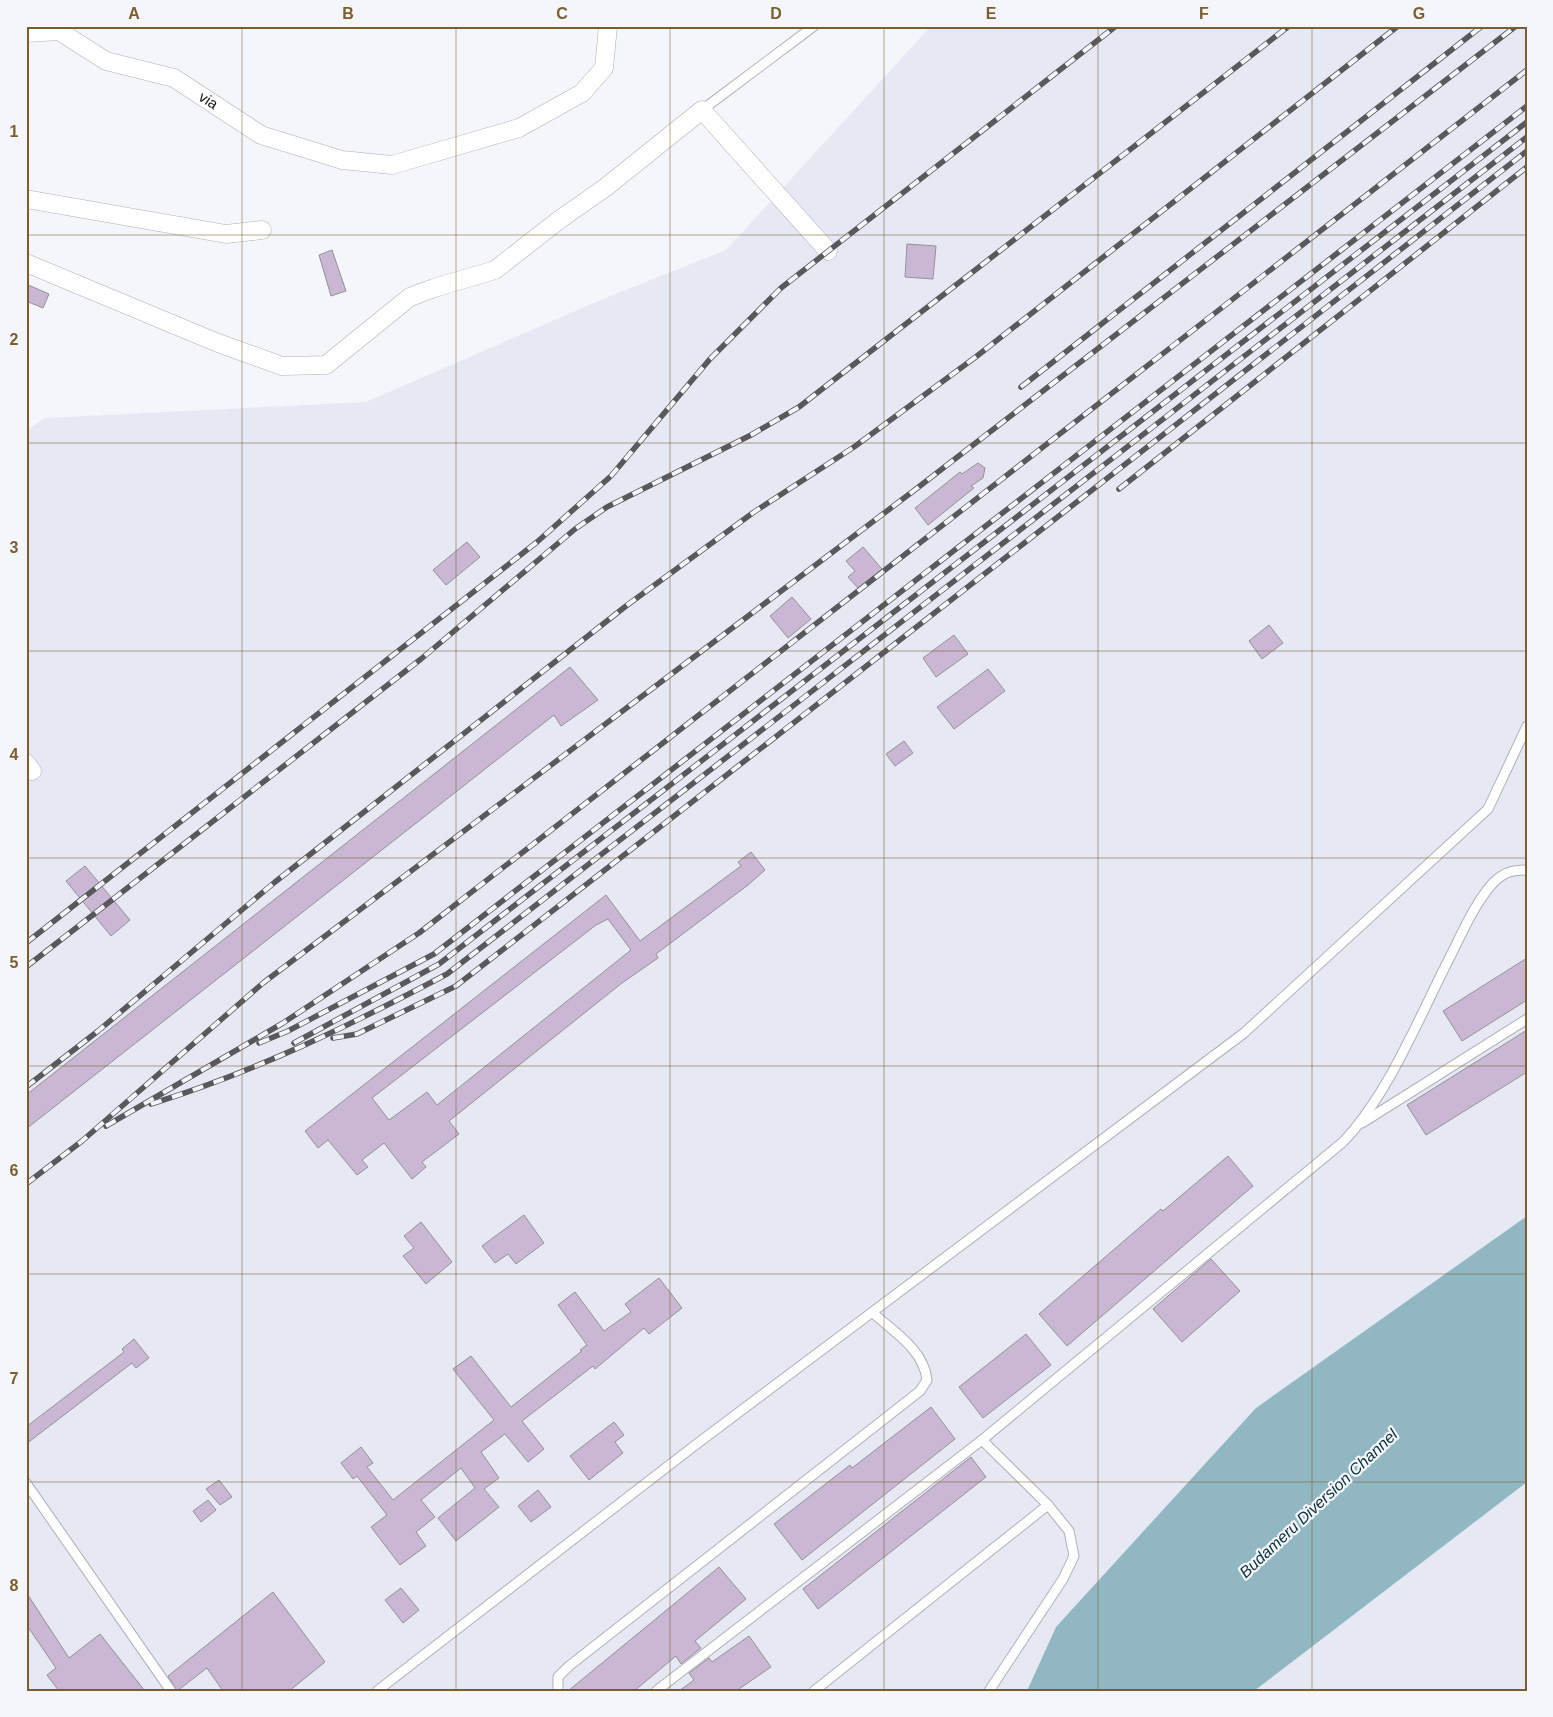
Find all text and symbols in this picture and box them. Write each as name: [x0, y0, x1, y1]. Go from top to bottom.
text: A: [128, 5, 140, 22]
text: B: [342, 5, 354, 22]
text: C: [556, 5, 568, 22]
text: D: [770, 5, 782, 22]
text: E: [986, 5, 997, 22]
text: F: [1199, 5, 1209, 22]
text: G: [1413, 5, 1425, 22]
street label: via: [196, 88, 222, 113]
text: 1: [10, 123, 19, 140]
text: 2: [10, 331, 19, 348]
text: 3: [10, 539, 19, 556]
text: 4: [10, 746, 19, 763]
text: 5: [10, 954, 19, 971]
text: 6: [10, 1162, 19, 1179]
text: 7: [10, 1370, 19, 1387]
water label: Budameru Diversion Channel: [1236, 1426, 1401, 1581]
text: 8: [10, 1577, 19, 1594]

